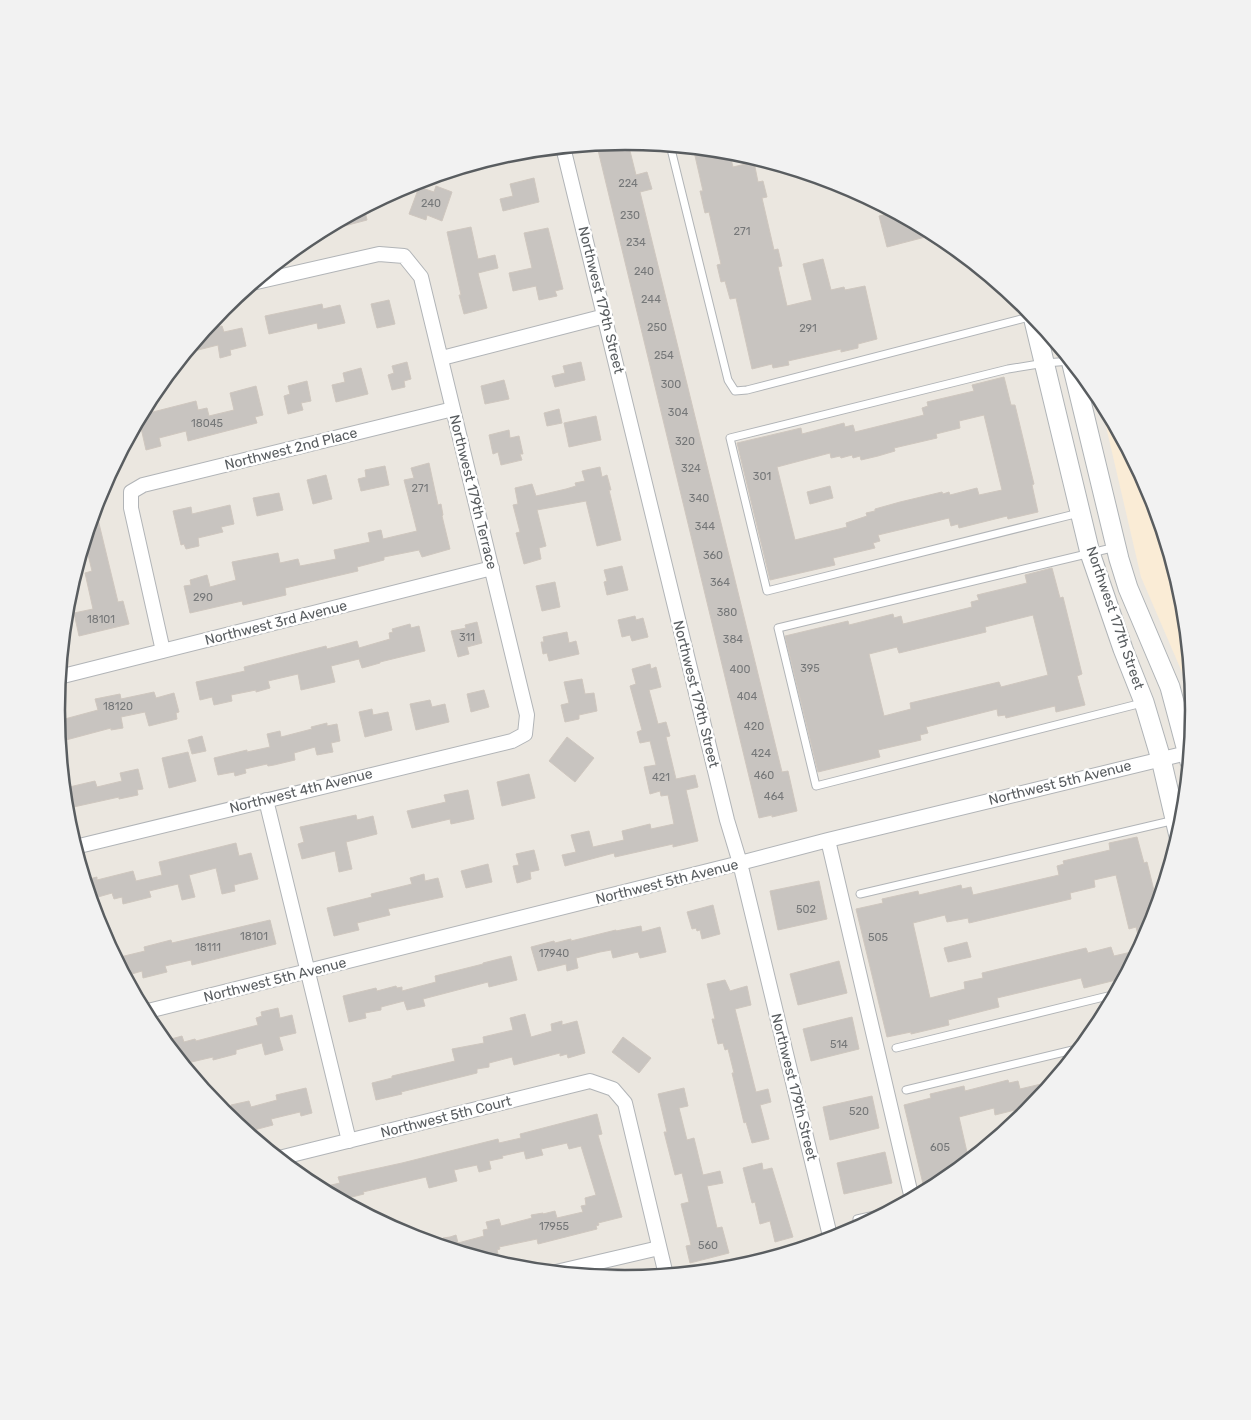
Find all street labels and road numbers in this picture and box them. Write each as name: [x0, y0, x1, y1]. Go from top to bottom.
street label: Northwest 179th Street: [574, 225, 628, 376]
street label: Northwest 179th Terrace: [446, 413, 501, 571]
street label: Northwest 2nd Place: [223, 424, 359, 474]
street label: Northwest 177th Street: [1083, 544, 1148, 692]
street label: Northwest 3rd Avenue: [203, 597, 349, 649]
street label: Northwest 179th Street: [669, 619, 723, 770]
street label: Northwest 5th Avenue: [987, 757, 1133, 809]
street label: Northwest 4th Avenue: [228, 765, 374, 817]
street label: Northwest 5th Avenue: [594, 856, 740, 908]
street label: Northwest 5th Avenue: [202, 954, 348, 1006]
street label: Northwest 179th Street: [767, 1012, 821, 1163]
street label: Northwest 5th Court: [379, 1092, 514, 1141]

